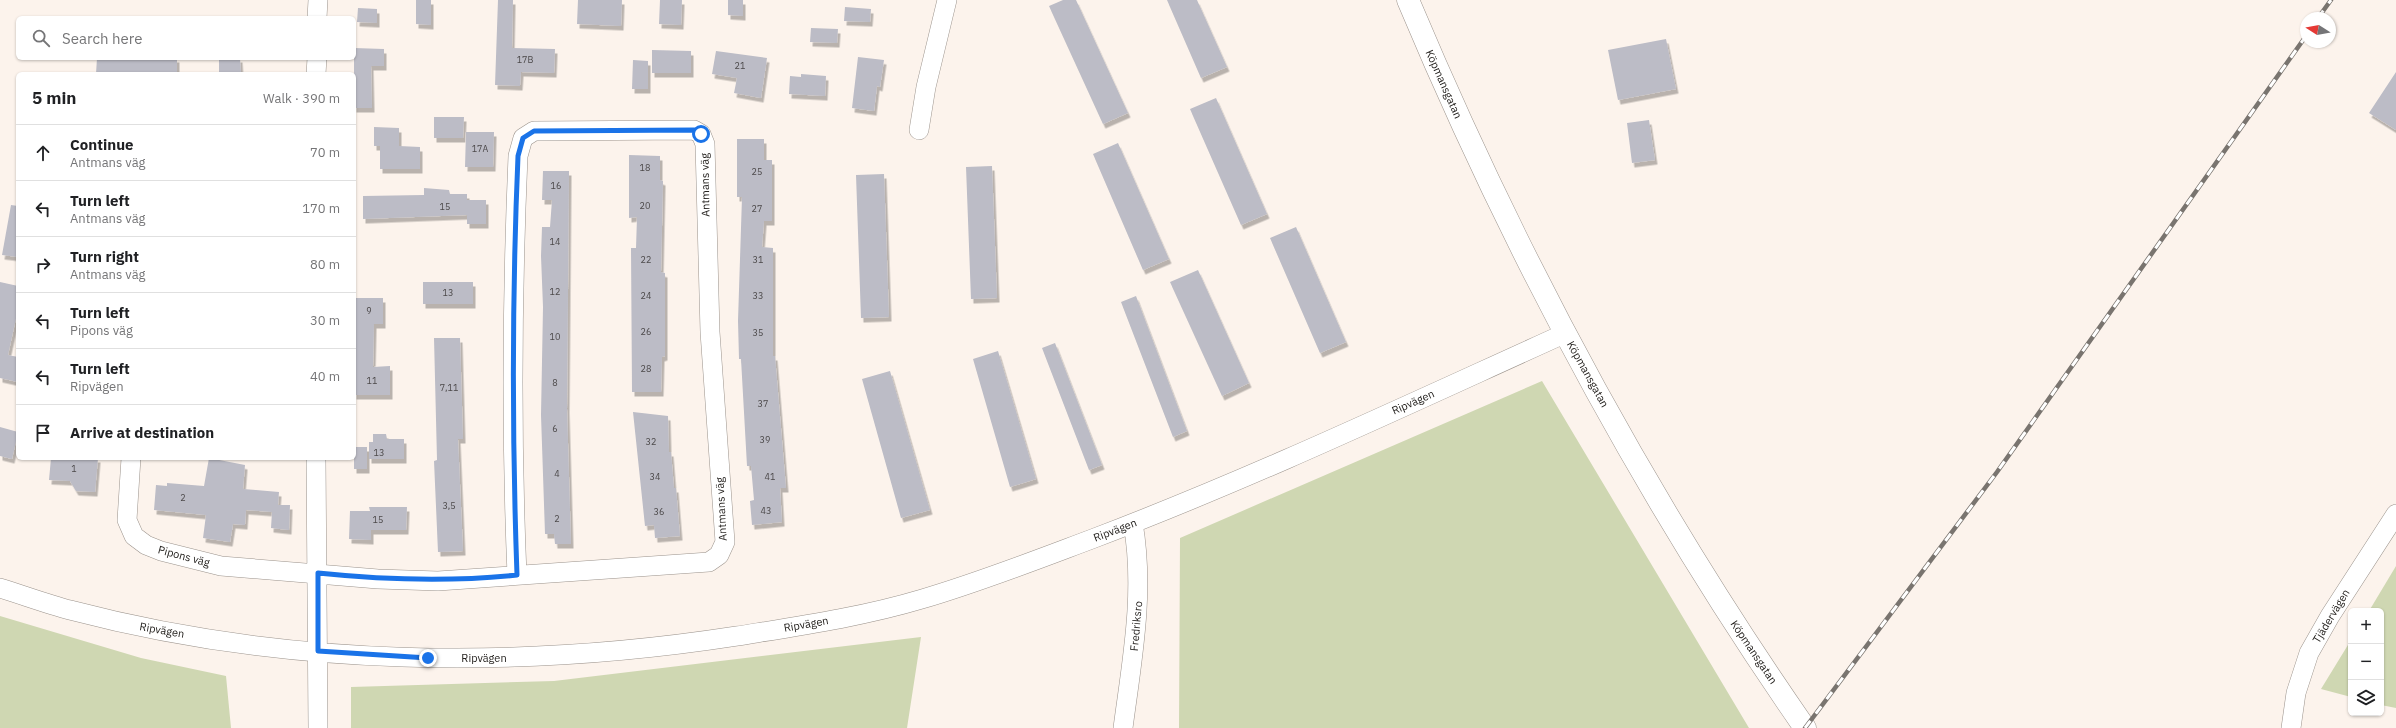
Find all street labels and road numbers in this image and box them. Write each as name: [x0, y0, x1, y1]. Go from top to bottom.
street label: Köpmansgatan: [1423, 47, 1465, 121]
street label: Antmans väg: [697, 153, 713, 217]
street label: Köpmansgatan: [1564, 338, 1612, 410]
street label: Ripvägen: [1389, 386, 1437, 418]
street label: Antmans väg: [712, 477, 730, 541]
street label: Ripvägen: [1091, 515, 1139, 545]
street label: Pipons väg: [157, 542, 212, 570]
street label: Tjädervägen: [2309, 586, 2353, 646]
street label: Fredriksro: [1127, 600, 1145, 652]
street label: Ripvägen: [782, 613, 830, 635]
street label: Köpmansgatan: [1728, 617, 1780, 687]
street label: Ripvägen: [138, 619, 186, 641]
street label: Ripvägen: [461, 651, 507, 665]

